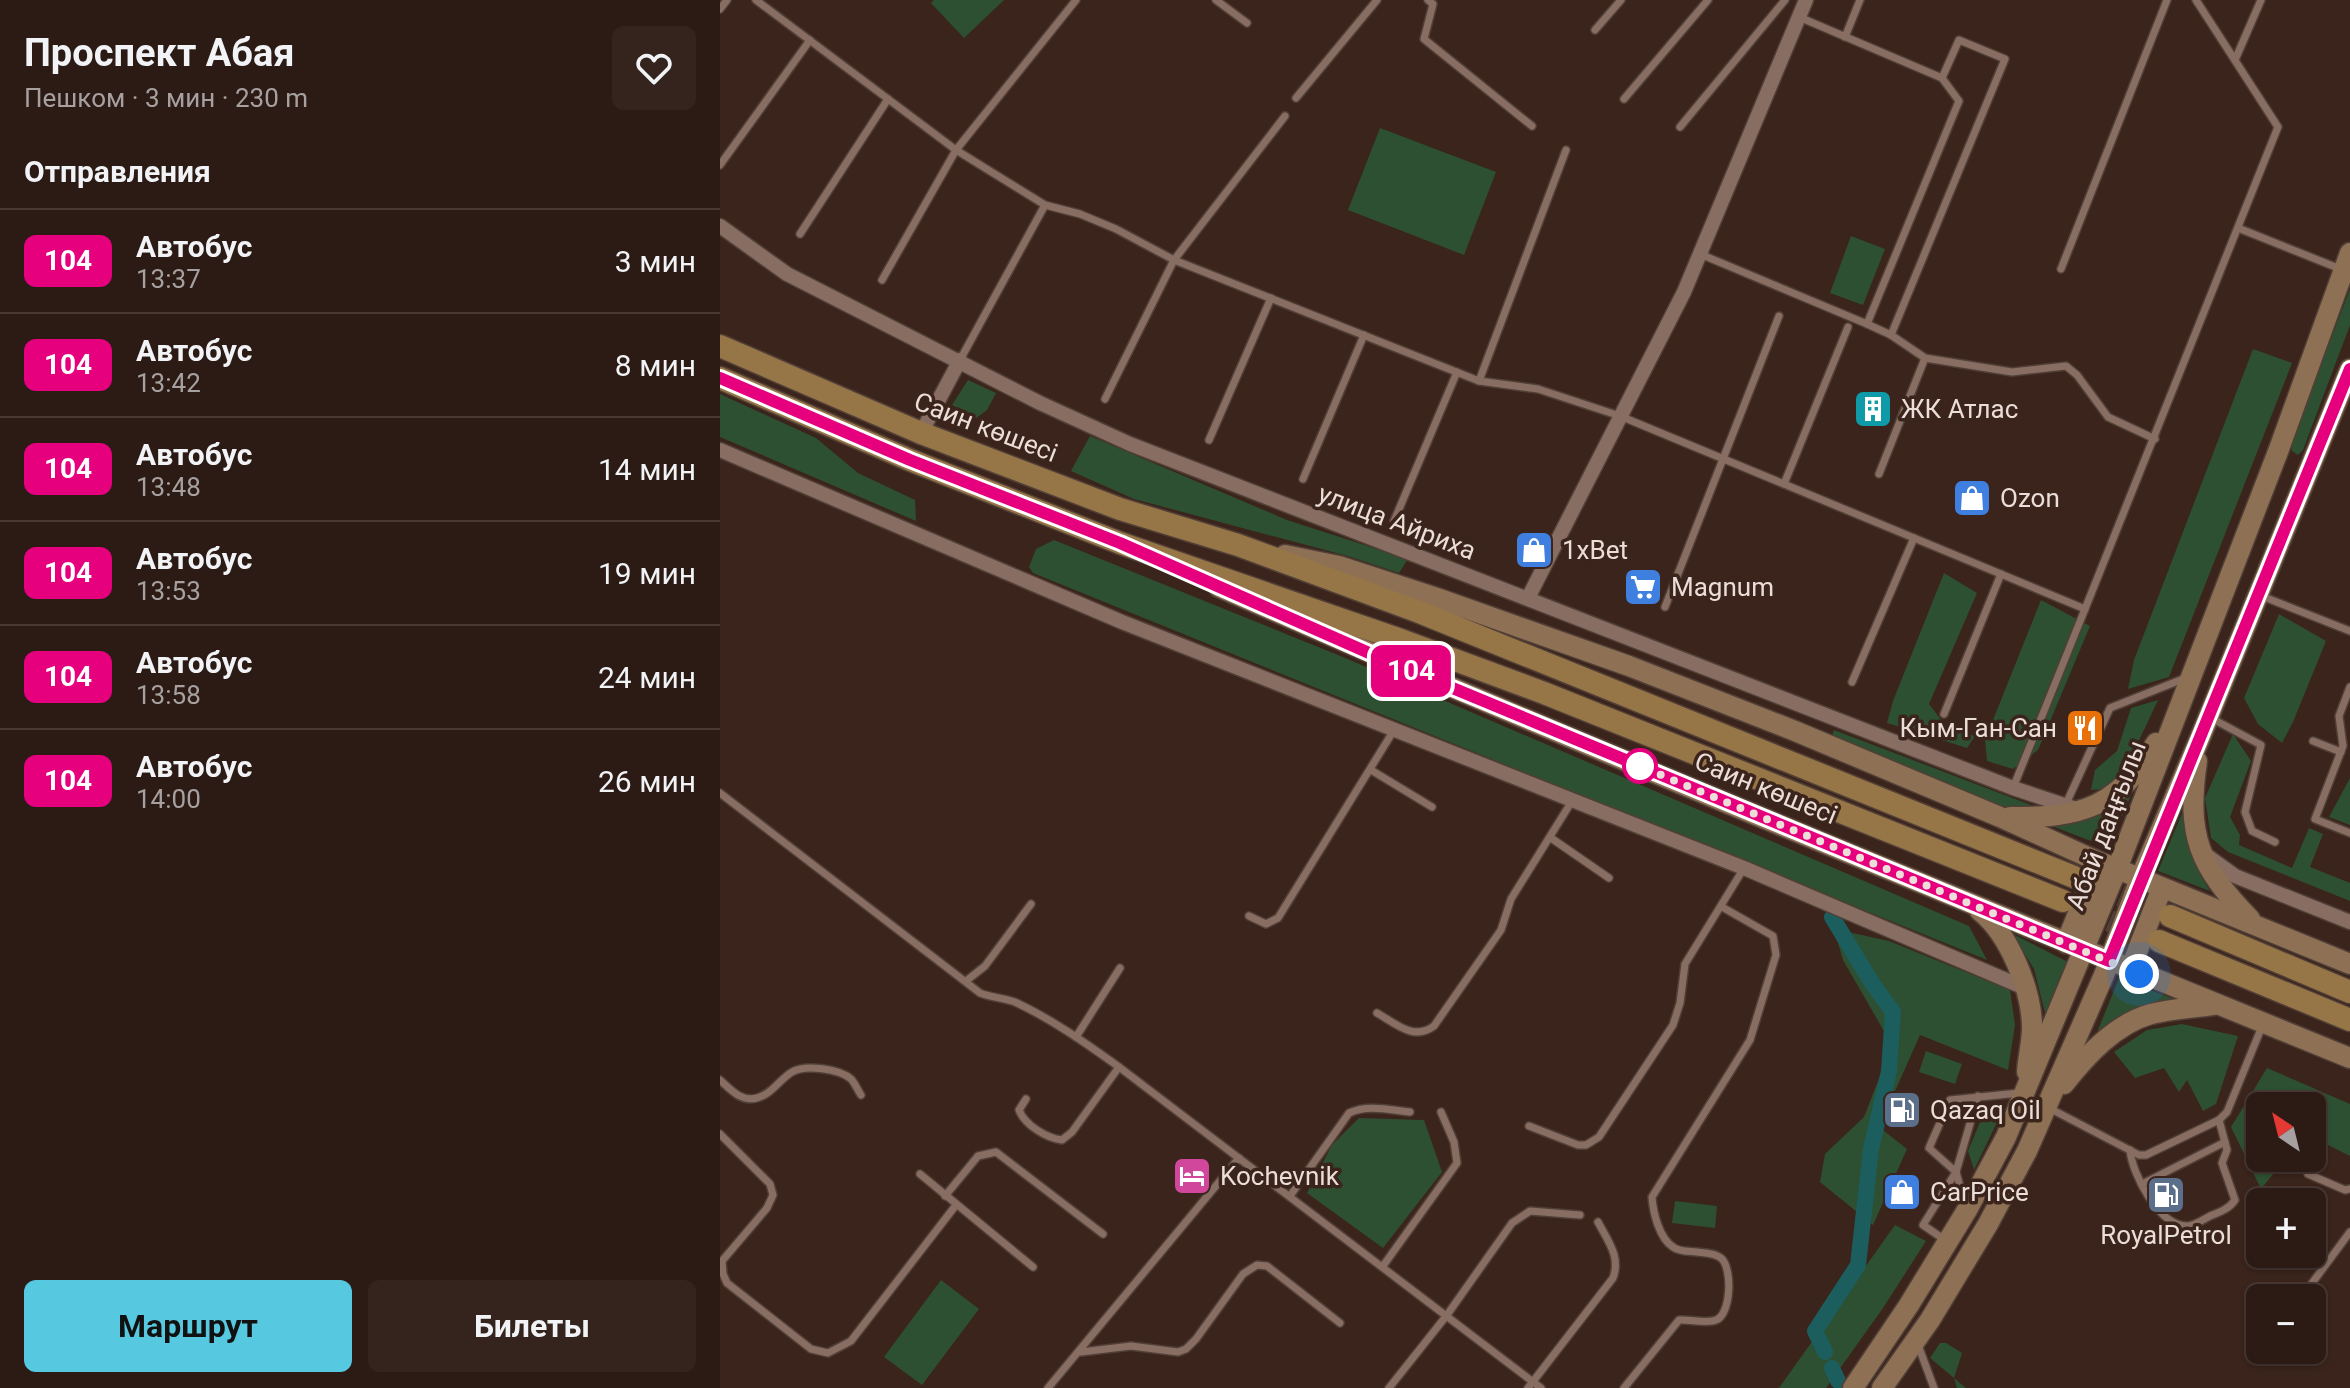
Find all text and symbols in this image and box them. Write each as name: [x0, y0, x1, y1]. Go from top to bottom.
button: heart: [612, 26, 696, 110]
text: Проспект Абая: [24, 31, 295, 75]
text: Пешком · 3 мин · 230 m: [24, 83, 308, 113]
text: Отправления: [24, 154, 211, 189]
text: Автобус: [136, 229, 252, 264]
text: 104: [44, 244, 92, 277]
text: 3 мин: [615, 244, 696, 279]
text: 13:37: [136, 264, 201, 294]
text: Автобус: [136, 333, 252, 368]
text: 104: [44, 348, 92, 381]
text: 8 мин: [615, 348, 696, 383]
text: 13:42: [136, 368, 201, 398]
street label: Саин көшесі: [910, 386, 1062, 468]
building icon: ЖК Атлас: [1852, 388, 1894, 430]
place label: ЖК Атлас: [1901, 394, 2018, 424]
text: Автобус: [136, 437, 252, 472]
text: 104: [44, 452, 92, 485]
text: 14 мин: [598, 452, 696, 487]
text: 13:48: [136, 472, 201, 502]
shop icon: Ozon: [1951, 477, 1993, 519]
street label: улица Айриха: [1314, 478, 1480, 566]
place label: Ozon: [2000, 483, 2060, 513]
shop icon: 1xBet: [1513, 529, 1555, 571]
place label: 1xBet: [1562, 535, 1628, 565]
text: Автобус: [136, 541, 252, 576]
text: 104: [44, 556, 92, 589]
text: 19 мин: [598, 556, 696, 591]
supermarket icon: Magnum: [1622, 566, 1664, 608]
place label: Magnum: [1671, 572, 1774, 602]
text: 13:53: [136, 576, 201, 606]
text: Автобус: [136, 645, 252, 680]
line badge: 104: [1365, 645, 1457, 697]
text: 104: [1387, 654, 1435, 687]
text: 104: [44, 660, 92, 693]
text: 24 мин: [598, 660, 696, 695]
text: 13:58: [136, 680, 201, 710]
restaurant icon: Кым-Ган-Сан: [2064, 707, 2106, 749]
place label: Кым-Ган-Сан: [1899, 713, 2057, 743]
street label: Абай даңғылы: [2060, 736, 2152, 914]
street label: Саин көшесі: [1690, 746, 1842, 830]
text: Автобус: [136, 749, 252, 784]
unlabelled marker: [1623, 749, 1657, 783]
text: 104: [44, 764, 92, 797]
text: 26 мин: [598, 764, 696, 799]
text: 14:00: [136, 784, 201, 814]
your location: [2119, 954, 2159, 994]
fuel station icon: Qazaq Oil: [1881, 1089, 1923, 1131]
north arrow: [2246, 1092, 2326, 1172]
map controls: [2246, 1092, 2326, 1364]
place label: Qazaq Oil: [1930, 1095, 2041, 1125]
hotel icon: Kochevnik: [1171, 1155, 1213, 1197]
place label: Kochevnik: [1220, 1161, 1340, 1191]
shop icon: CarPrice: [1881, 1171, 1923, 1213]
fuel station icon: RoyalPetrol: [2145, 1174, 2187, 1216]
place label: CarPrice: [1930, 1177, 2029, 1207]
button: +: [2246, 1188, 2326, 1268]
place label: RoyalPetrol: [2100, 1220, 2232, 1250]
button: Маршрут: [24, 1280, 352, 1372]
button: Билеты: [368, 1280, 696, 1372]
button: −: [2246, 1284, 2326, 1364]

